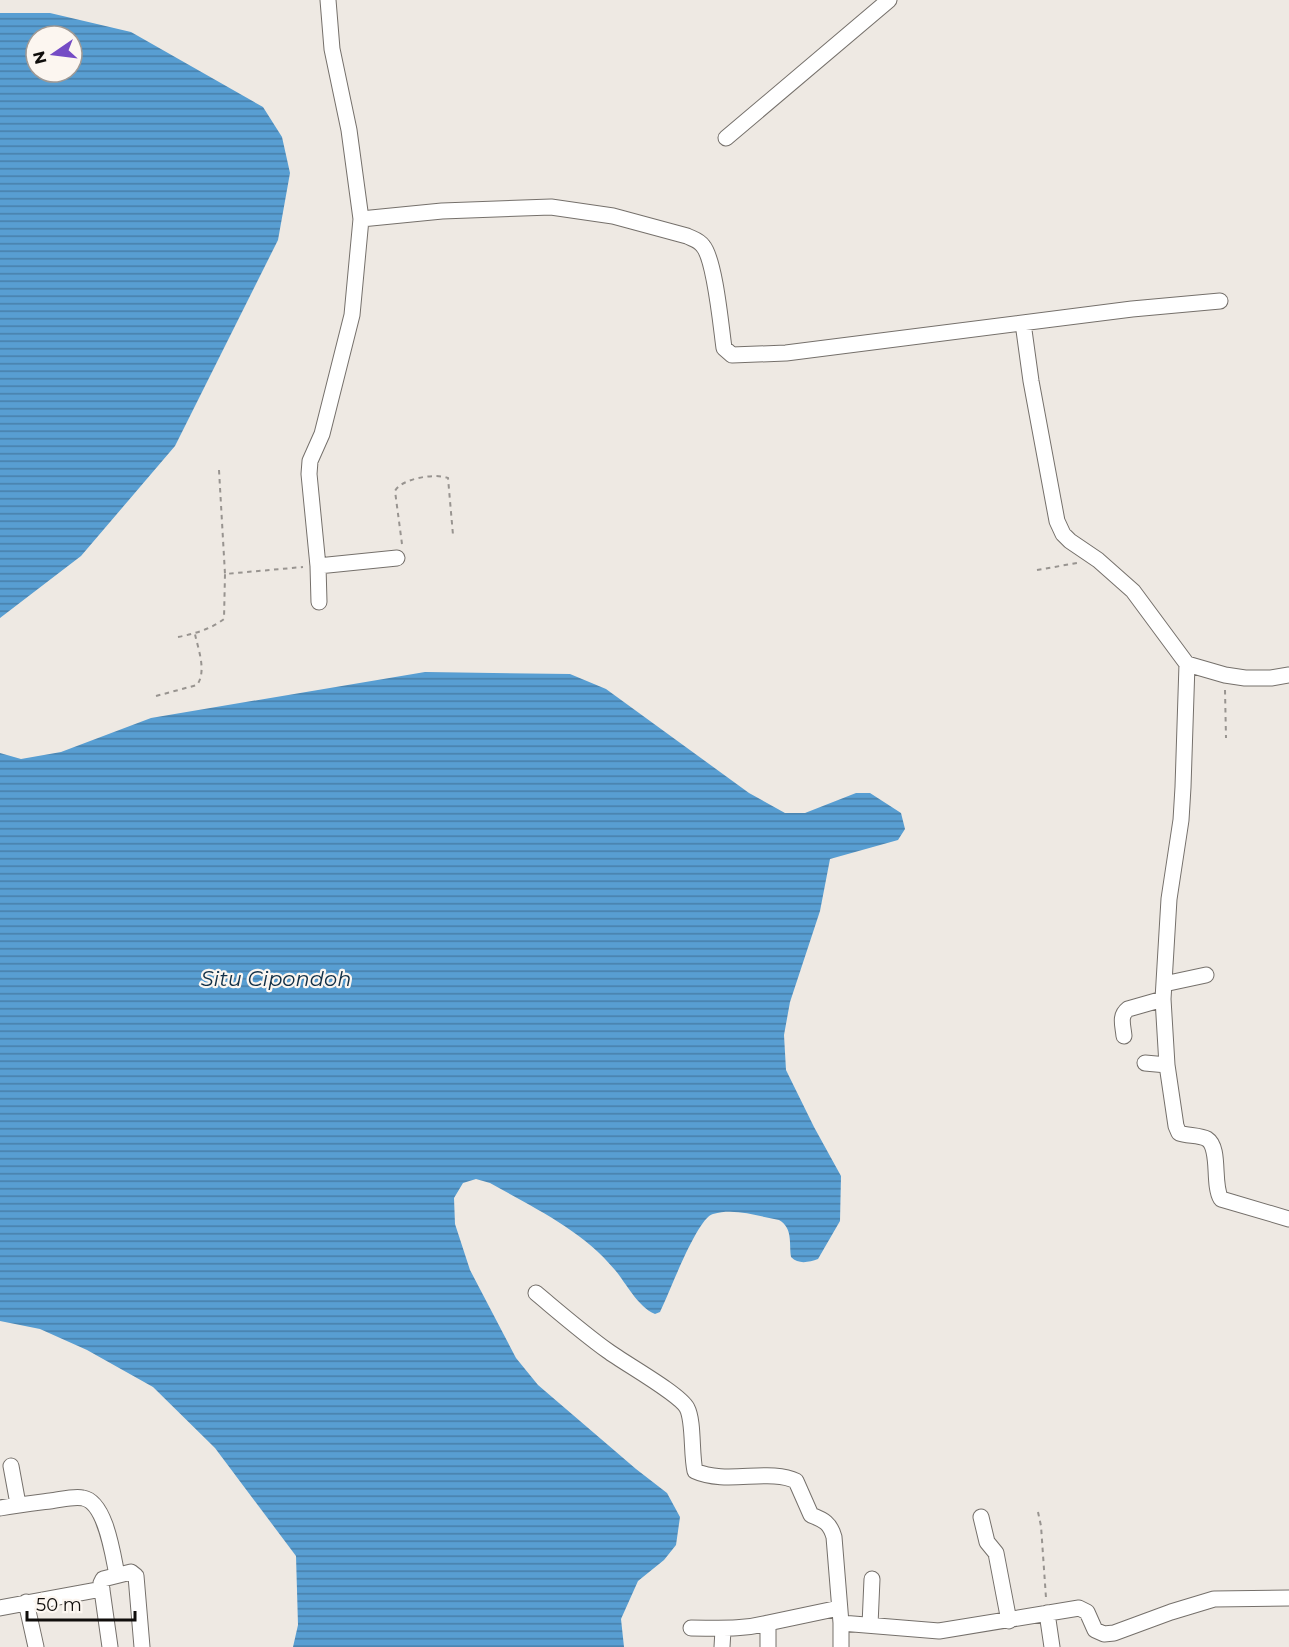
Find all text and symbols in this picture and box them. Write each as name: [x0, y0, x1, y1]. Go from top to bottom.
north arrow: [24, 24, 84, 84]
text: N: [29, 49, 51, 66]
water label: Situ Cipondoh: [201, 966, 351, 991]
scale bar: [27, 1584, 135, 1622]
text: 50 m: [36, 1594, 82, 1616]

